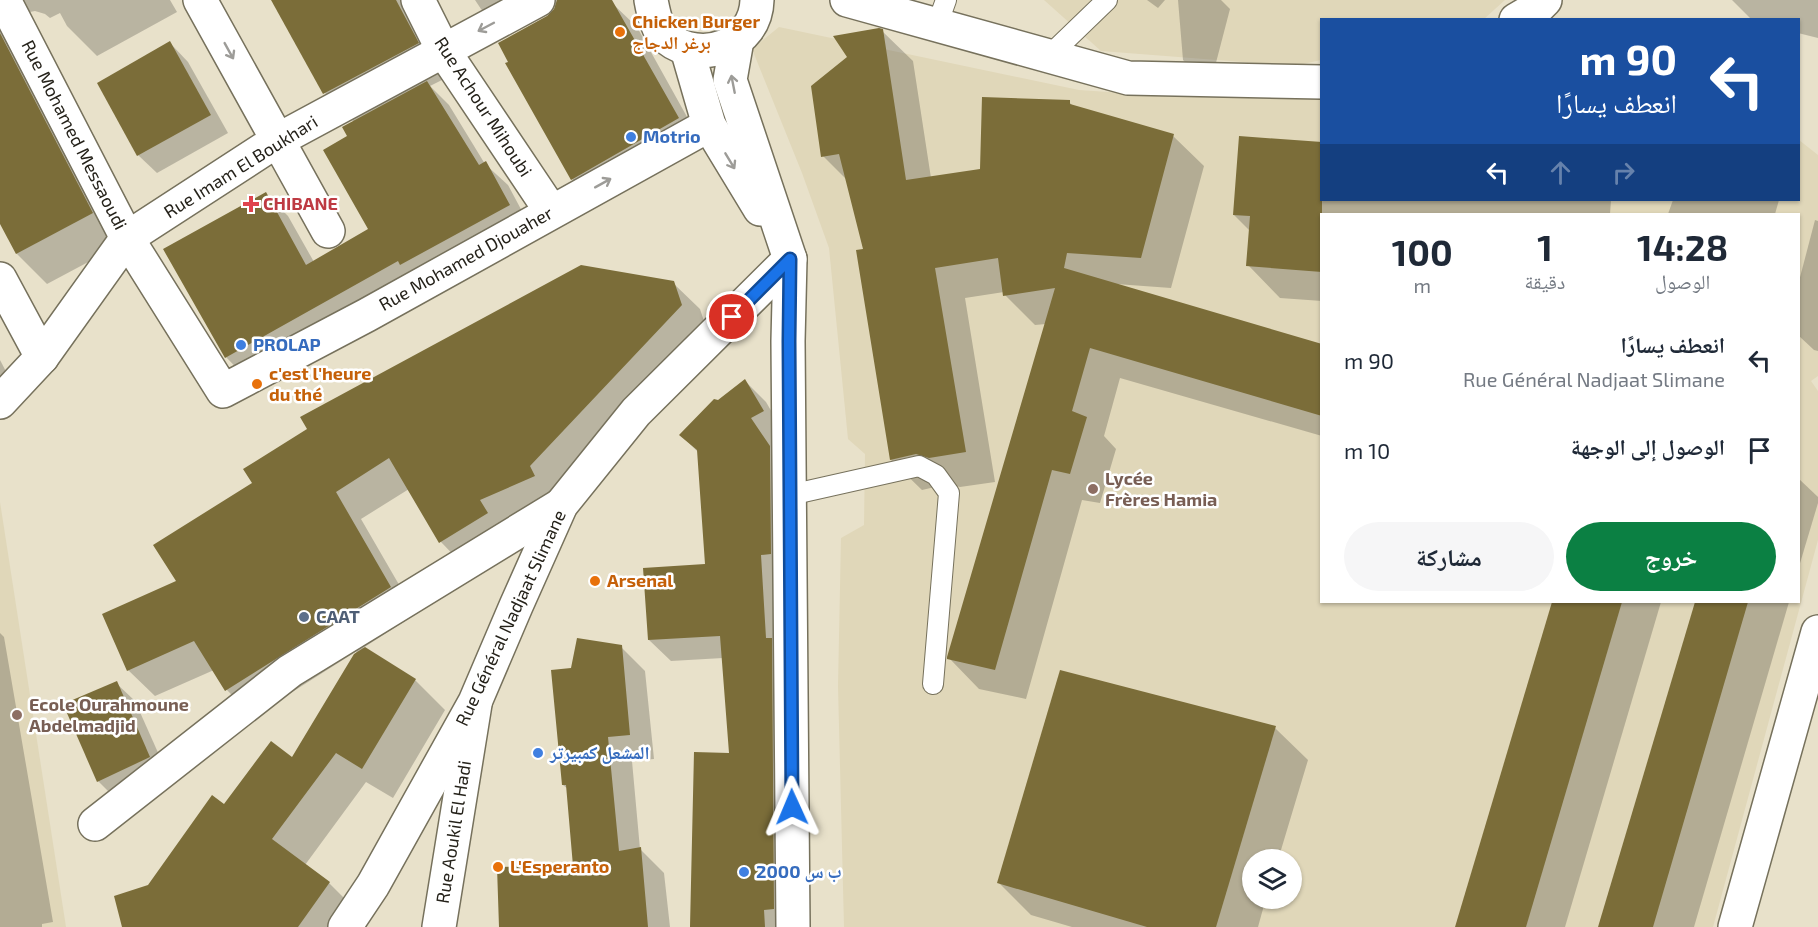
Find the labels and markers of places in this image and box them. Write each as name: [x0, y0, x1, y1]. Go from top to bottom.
place label: Chicken Burger برغر الدجاج: [632, 10, 760, 54]
marker: Chicken Burger برغر الدجاج: [613, 25, 627, 39]
place label: Motrio: [643, 125, 701, 147]
marker: Motrio: [624, 130, 638, 144]
place label: CHIBANE: [263, 192, 338, 214]
marker: CHIBANE: [244, 197, 258, 211]
pin: [706, 291, 757, 342]
place label: PROLAP: [253, 333, 321, 355]
marker: PROLAP: [234, 338, 248, 352]
place label: c'est l'heure du thé: [269, 362, 371, 405]
marker: c'est l'heure du thé: [250, 377, 264, 391]
place label: Lycée Frères Hamia: [1105, 467, 1217, 510]
marker: Lycée Frères Hamia: [1086, 482, 1100, 496]
place label: Arsenal: [607, 569, 673, 591]
marker: Arsenal: [588, 574, 602, 588]
place label: CAAT: [316, 605, 360, 627]
marker: CAAT: [297, 610, 311, 624]
place label: Ecole Ourahmoune Abdelmadjid: [29, 693, 189, 736]
marker: Ecole Ourahmoune Abdelmadjid: [10, 708, 24, 722]
place label: المشعل كمبيرتر: [549, 741, 650, 764]
marker: المشعل كمبيرتر: [531, 746, 545, 760]
place label: L'Esperanto: [510, 855, 609, 877]
marker: L'Esperanto: [491, 860, 505, 874]
place label: ب س 2000: [756, 860, 842, 883]
marker: ب س 2000: [737, 865, 751, 879]

